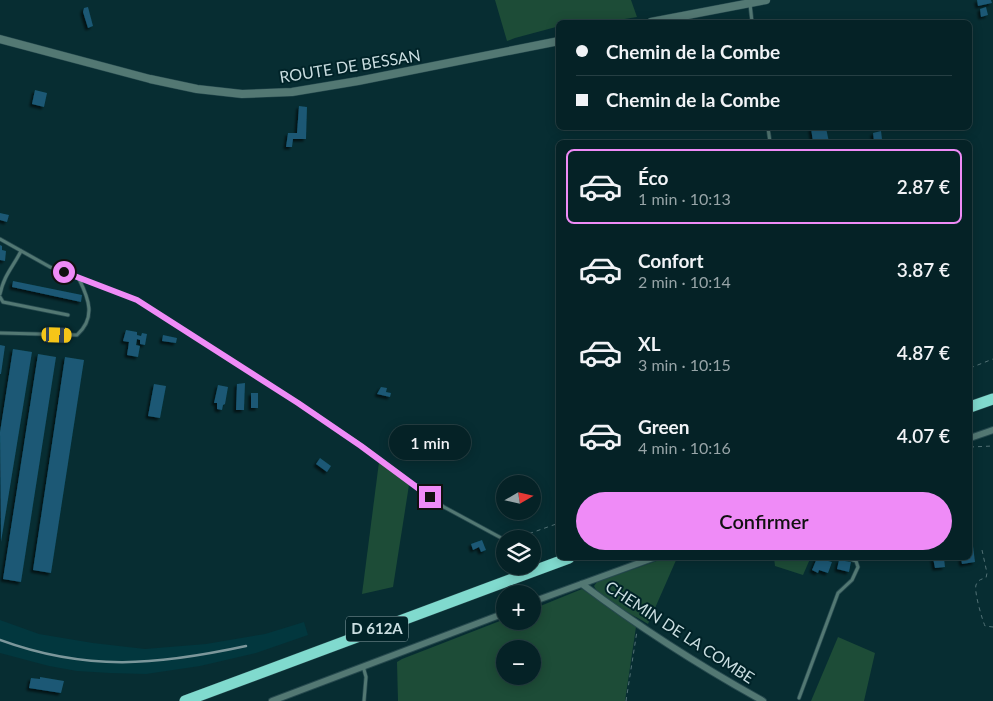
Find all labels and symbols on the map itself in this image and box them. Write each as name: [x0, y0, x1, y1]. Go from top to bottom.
street label: ROUTE DE BESSAN: [278, 45, 422, 86]
route start: [53, 261, 75, 283]
car: [41, 327, 72, 343]
callout: 1 min: [389, 424, 471, 460]
north arrow: [496, 475, 541, 520]
route end: [419, 486, 441, 508]
street label: CHEMIN DE LA COMBE: [602, 576, 758, 687]
road number: D 612A: [346, 616, 408, 642]

